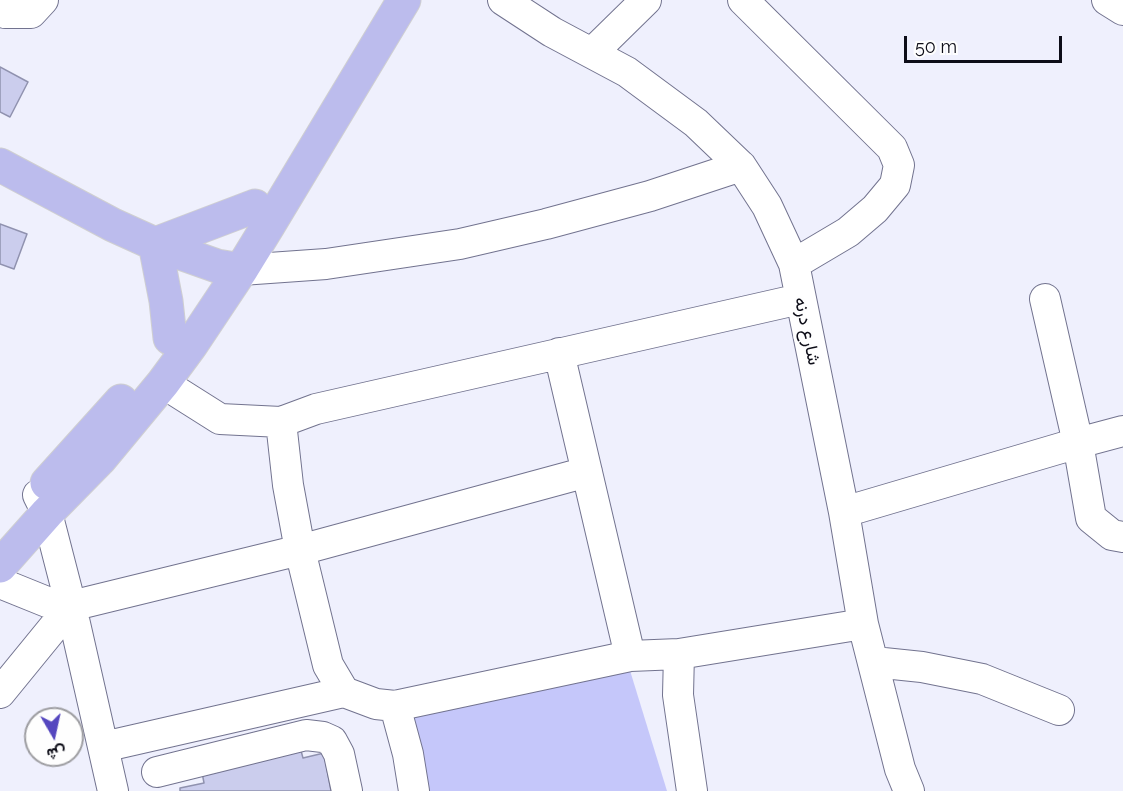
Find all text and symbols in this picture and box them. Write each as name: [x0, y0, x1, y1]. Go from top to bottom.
scale bar: [907, 24, 1064, 62]
text: 50 m: [915, 36, 957, 57]
street label: شارع درنه: [789, 295, 825, 367]
north arrow: [24, 707, 84, 767]
text: ش: [46, 742, 68, 764]

